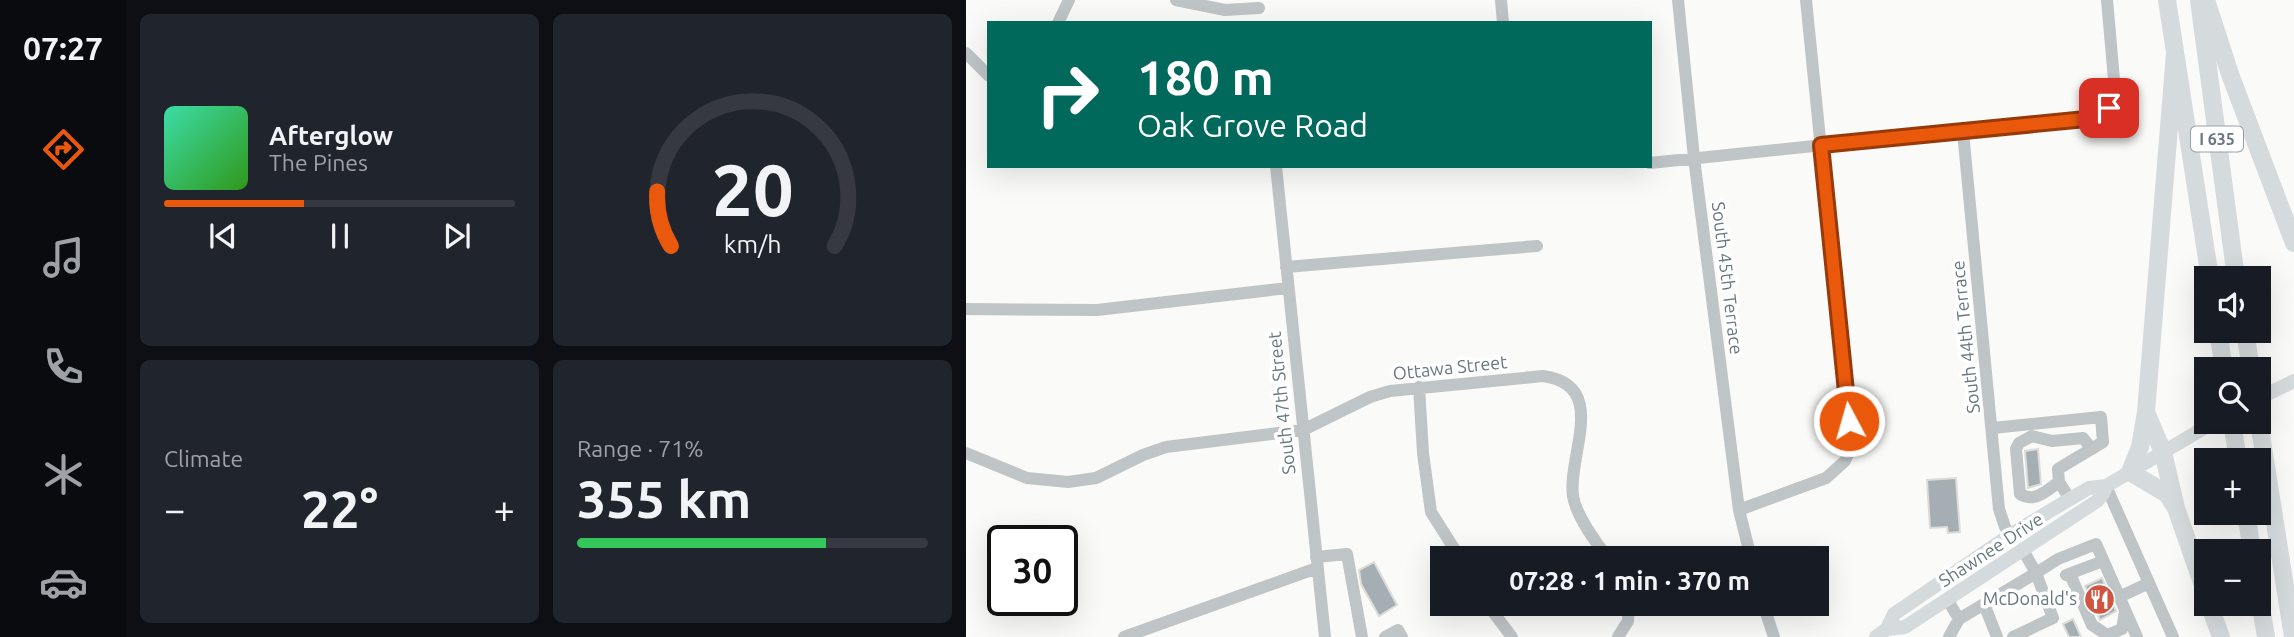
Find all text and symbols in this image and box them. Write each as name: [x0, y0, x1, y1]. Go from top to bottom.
text: 07:27: [23, 30, 103, 66]
icon: right: [1022, 49, 1113, 140]
text: 180 m: [1137, 49, 1274, 104]
pin: [2079, 78, 2139, 138]
icon: arrive: [2090, 89, 2128, 127]
text: Oak Grove Road: [1137, 107, 1368, 143]
text: Afterglow: [269, 121, 393, 150]
icon: directions: [39, 125, 88, 174]
road number: I 635: [2191, 127, 2243, 152]
text: 20: [711, 149, 794, 231]
text: The Pines: [269, 150, 368, 175]
street label: South 45th Terrace: [1709, 200, 1747, 355]
icon: previous: [204, 217, 242, 255]
icon: pause: [321, 217, 359, 255]
icon: next: [438, 217, 476, 255]
text: km/h: [724, 230, 781, 258]
icon: music: [39, 233, 88, 282]
street label: South 44th Terrace: [1947, 260, 1983, 415]
map controls: [2194, 266, 2271, 616]
button: sound: [2194, 266, 2271, 343]
street label: South 47th Street: [1264, 331, 1298, 476]
icon: phone: [39, 342, 88, 391]
street label: Ottawa Street: [1392, 351, 1508, 383]
button: search: [2194, 357, 2271, 434]
position arrow: [1812, 384, 1886, 458]
text: Range · 71%: [577, 436, 704, 461]
text: Climate: [164, 446, 243, 471]
button: +: [2194, 448, 2271, 525]
icon: climate: [39, 450, 88, 499]
text: 355 km: [577, 470, 751, 528]
text: 22°: [301, 480, 378, 538]
text: −: [164, 488, 185, 530]
text: +: [494, 488, 515, 530]
street label: Shawnee Drive: [1935, 508, 2046, 590]
speed limit sign: 30: [987, 525, 1078, 616]
button: −: [2194, 539, 2271, 616]
icon: car: [39, 558, 88, 607]
text: 07:28 · 1 min · 370 m: [1509, 566, 1750, 595]
restaurant icon: McDonald's: [2083, 582, 2117, 616]
place label: McDonald's: [1983, 588, 2077, 608]

